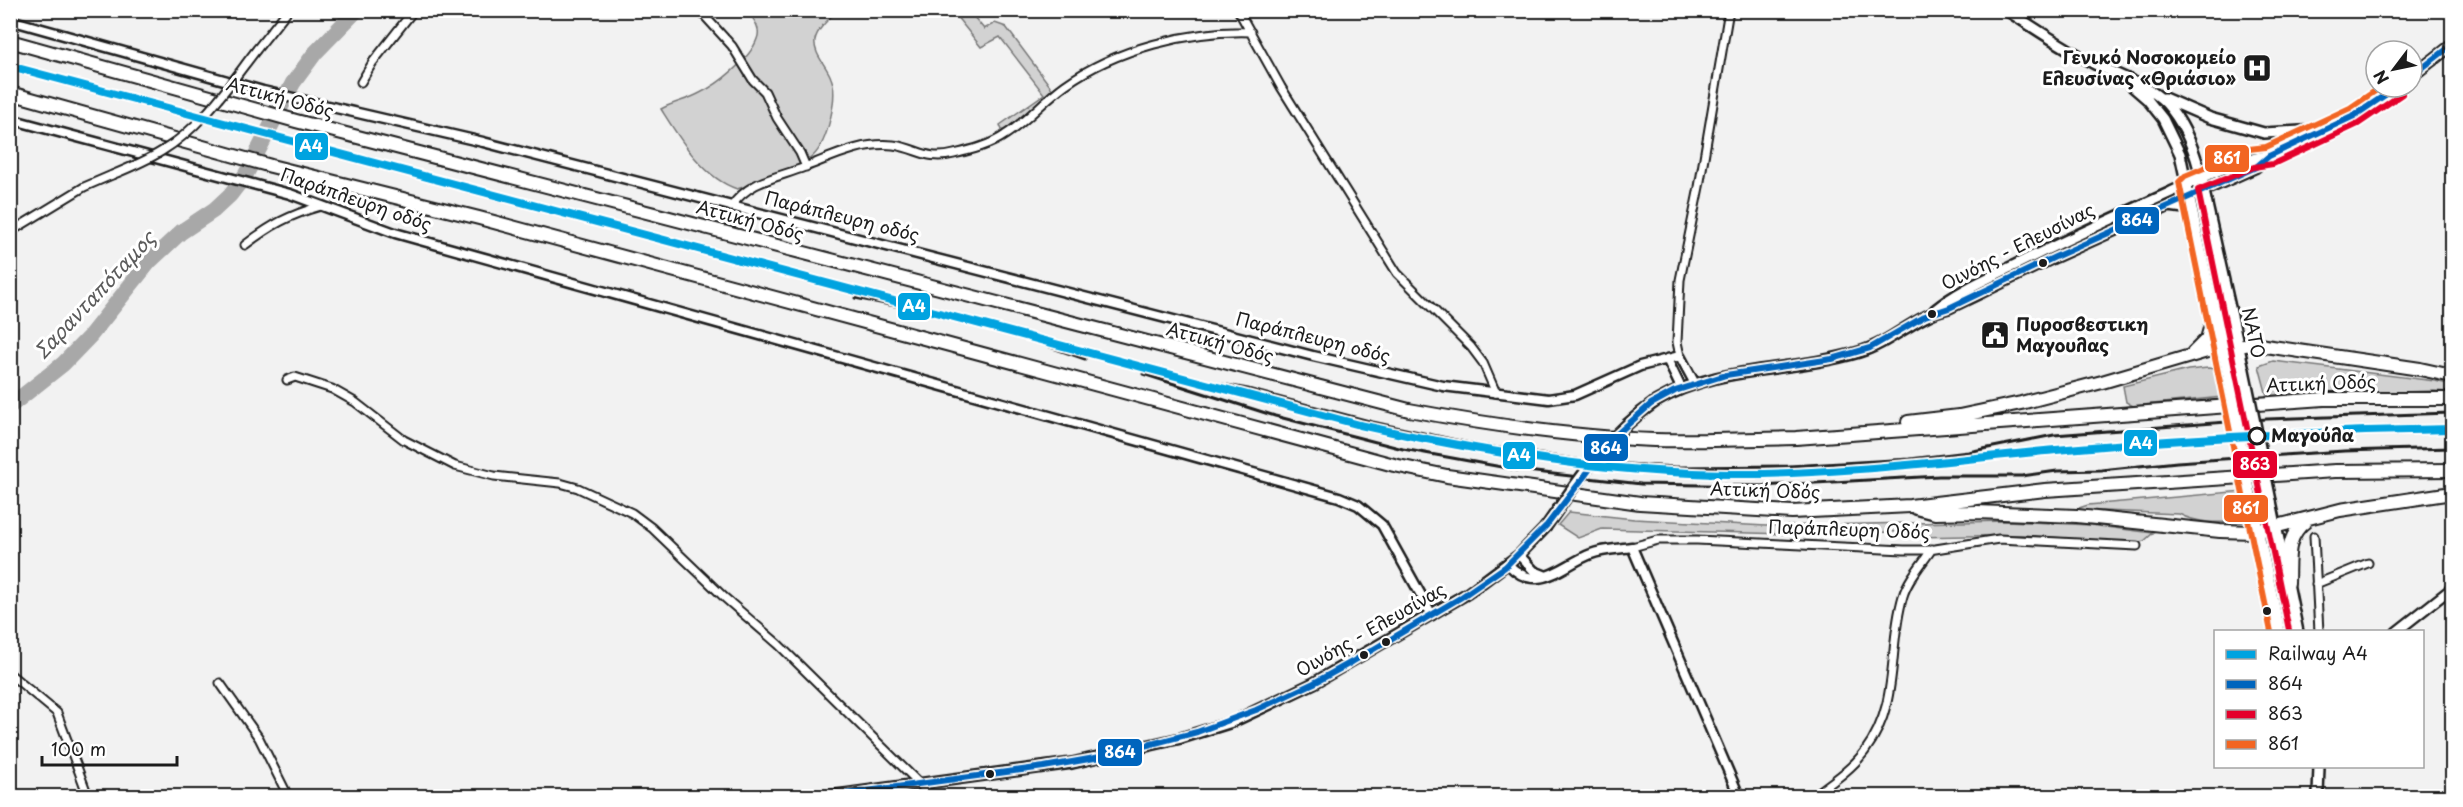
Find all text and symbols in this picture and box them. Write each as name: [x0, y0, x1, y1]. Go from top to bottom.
north arrow: [2364, 39, 2424, 99]
place label: Γενικό Νοσοκομείο Ελευσίνας «Θριάσιο»: [2042, 43, 2236, 91]
hospital icon: Γενικό Νοσοκομείο Ελευσίνας «Θριάσιο»: [2241, 52, 2273, 84]
text: N: [2367, 66, 2394, 89]
street label: Αττική Οδός: [224, 69, 337, 124]
line badge: A4: [294, 132, 329, 161]
text: A4: [299, 133, 323, 157]
line badge: 861: [2204, 144, 2250, 173]
text: 861: [2213, 145, 2241, 169]
street label: Παράπλευρη οδός: [277, 160, 436, 237]
street label: Παράπλευρη οδός: [762, 183, 922, 248]
street label: Αττική Οδός: [694, 192, 807, 247]
street label: Οινόης - Ελευσίνας: [1936, 195, 2099, 296]
line badge: 864: [2114, 206, 2160, 235]
text: 864: [2121, 207, 2153, 231]
water label: Σαρανταπόταμος: [27, 222, 163, 365]
unlabelled marker: [2037, 257, 2049, 269]
line badge: A4: [897, 292, 931, 321]
text: A4: [902, 293, 926, 317]
street label: Παράπλευρη οδός: [1233, 304, 1393, 369]
street label: ΝΑΤΟ: [2236, 305, 2273, 361]
unlabelled marker: [1926, 308, 1938, 320]
place label: Πυροσβεστικη Μαγουλας: [2016, 310, 2148, 358]
street label: Αττική Οδός: [1164, 314, 1277, 369]
public building icon: Πυροσβεστικη Μαγουλας: [1979, 319, 2011, 351]
street label: Αττική Οδός: [2265, 367, 2376, 398]
place label: Μαγούλα: [2271, 421, 2355, 448]
marker: Μαγούλα: [2248, 427, 2266, 445]
line badge: A4: [2123, 429, 2158, 457]
text: A4: [2129, 430, 2153, 454]
line badge: 864: [1583, 433, 1629, 462]
text: 864: [1590, 435, 1622, 459]
line badge: A4: [1502, 441, 1536, 470]
text: A4: [1507, 442, 1531, 466]
line badge: 863: [2232, 450, 2278, 479]
text: 863: [2240, 451, 2270, 475]
street label: Αττική Οδός: [1710, 474, 1821, 505]
line badge: 861: [2223, 494, 2269, 523]
text: 861: [2232, 495, 2260, 519]
street label: Παράπλευρη Οδός: [1768, 512, 1930, 545]
street label: Οινόης - Ελευσίνας: [1290, 575, 1450, 683]
unlabelled marker: [2261, 605, 2273, 617]
legend: [2214, 630, 2424, 768]
unlabelled marker: [1380, 636, 1392, 648]
text: Railway A4: [2268, 639, 2368, 666]
unlabelled marker: [1358, 649, 1370, 661]
text: 864: [2268, 669, 2303, 696]
text: 863: [2268, 699, 2303, 726]
scale bar: [42, 729, 177, 767]
text: 861: [2268, 729, 2299, 756]
text: 100 m: [51, 735, 106, 762]
line badge: 864: [1097, 738, 1143, 767]
text: 864: [1104, 739, 1136, 763]
unlabelled marker: [984, 768, 996, 780]

